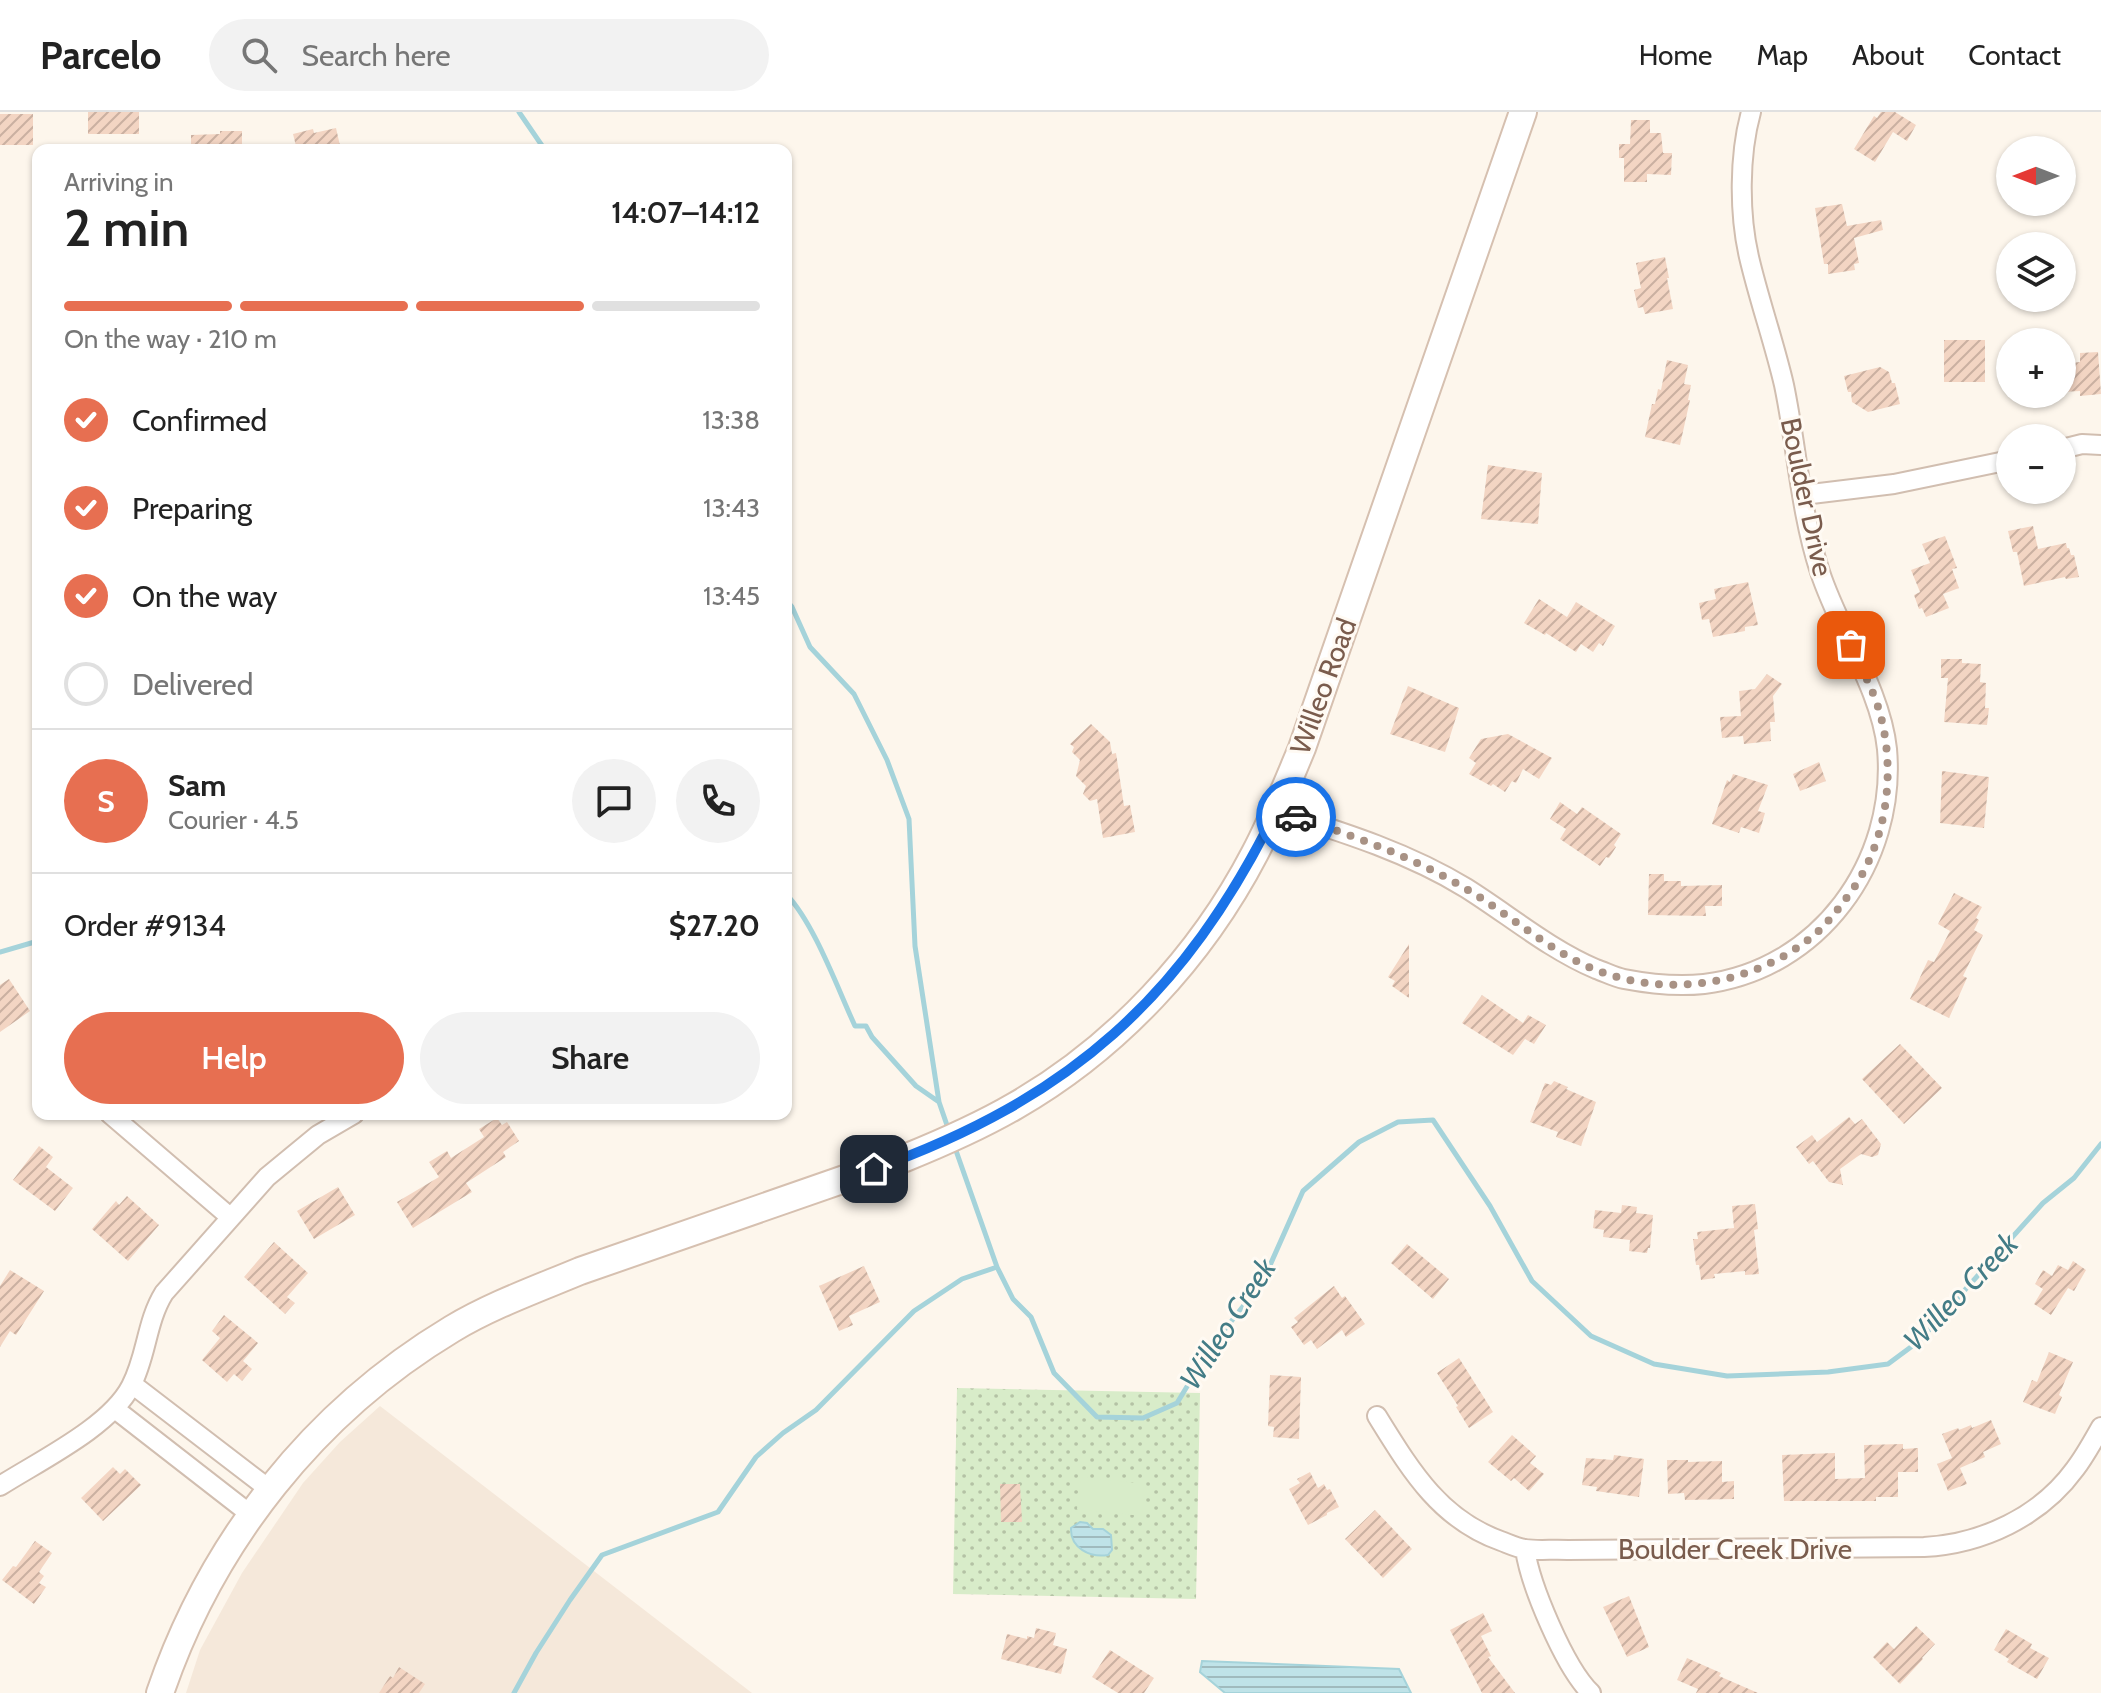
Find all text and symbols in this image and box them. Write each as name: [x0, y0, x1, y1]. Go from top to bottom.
search box: [209, 19, 769, 91]
text: Parcelo: [40, 32, 161, 79]
icon: search: [237, 33, 281, 77]
text: Search here: [301, 37, 451, 74]
text: Home: [1639, 38, 1712, 72]
text: Map: [1756, 38, 1808, 72]
text: About: [1852, 38, 1924, 72]
text: Contact: [1968, 38, 2061, 72]
north arrow: [1996, 136, 2076, 216]
map controls: [1996, 136, 2076, 504]
text: Arriving in: [64, 166, 174, 198]
text: 14:07–14:12: [611, 194, 760, 231]
text: 2 min: [64, 196, 189, 259]
button: layers: [1996, 232, 2076, 312]
text: On the way · 210 m: [64, 323, 277, 355]
button: +: [1996, 328, 2076, 408]
icon: check: [64, 398, 108, 442]
text: Confirmed: [132, 402, 267, 439]
text: 13:38: [702, 404, 760, 436]
street label: Boulder Drive: [1774, 415, 1840, 579]
button: −: [1996, 424, 2076, 504]
icon: check: [64, 486, 108, 530]
text: Preparing: [132, 490, 252, 527]
text: 13:43: [703, 492, 760, 524]
icon: check: [64, 574, 108, 618]
text: On the way: [132, 578, 277, 615]
text: 13:45: [703, 580, 760, 612]
pin: [1817, 611, 1885, 679]
street label: Willeo Road: [1283, 613, 1363, 759]
icon: bag: [1829, 623, 1873, 667]
text: Delivered: [132, 666, 253, 703]
button: chat: [572, 759, 656, 843]
button: phone: [676, 759, 760, 843]
text: Sam: [168, 767, 226, 804]
courier: [1256, 777, 1336, 857]
text: S: [97, 783, 115, 820]
icon: car: [1274, 795, 1318, 839]
text: Courier · 4.5: [168, 804, 299, 836]
text: Order #9134: [64, 907, 226, 944]
text: $27.20: [669, 907, 760, 944]
button: Help: [64, 1012, 404, 1104]
button: Share: [420, 1012, 760, 1104]
pin: [840, 1135, 908, 1203]
icon: home: [852, 1147, 896, 1191]
water label: Willeo Creek: [1895, 1224, 2027, 1358]
water label: Willeo Creek: [1171, 1250, 1284, 1396]
street label: Boulder Creek Drive: [1618, 1532, 1852, 1566]

